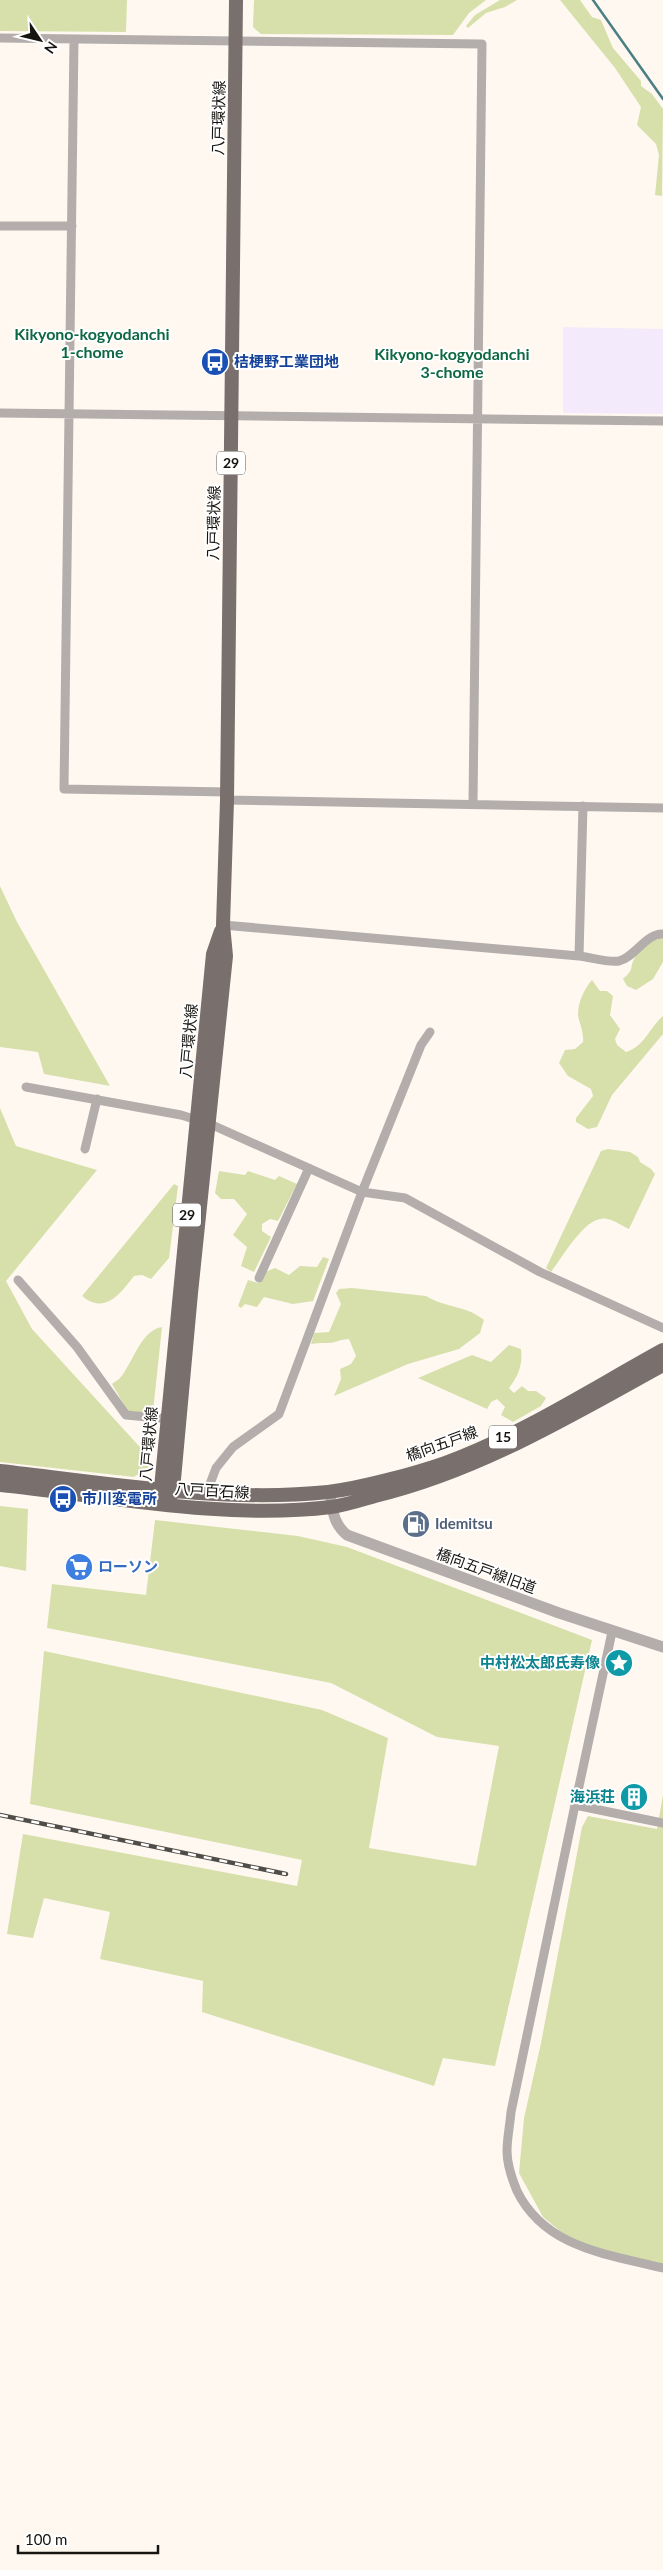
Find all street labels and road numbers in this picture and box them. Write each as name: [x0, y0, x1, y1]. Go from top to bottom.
street label: 八戸環状線: [208, 80, 228, 156]
road number: 29: [217, 452, 245, 474]
street label: 八戸環状線: [203, 485, 223, 561]
street label: 八戸環状線: [176, 1003, 200, 1079]
road number: 29: [173, 1204, 201, 1226]
street label: 八戸環状線: [136, 1406, 160, 1482]
street label: 橋向五戸線: [403, 1422, 480, 1464]
road number: 15: [489, 1425, 517, 1448]
street label: 八戸百石線: [174, 1479, 250, 1501]
street label: 橋向五戸線旧道: [434, 1544, 539, 1596]

